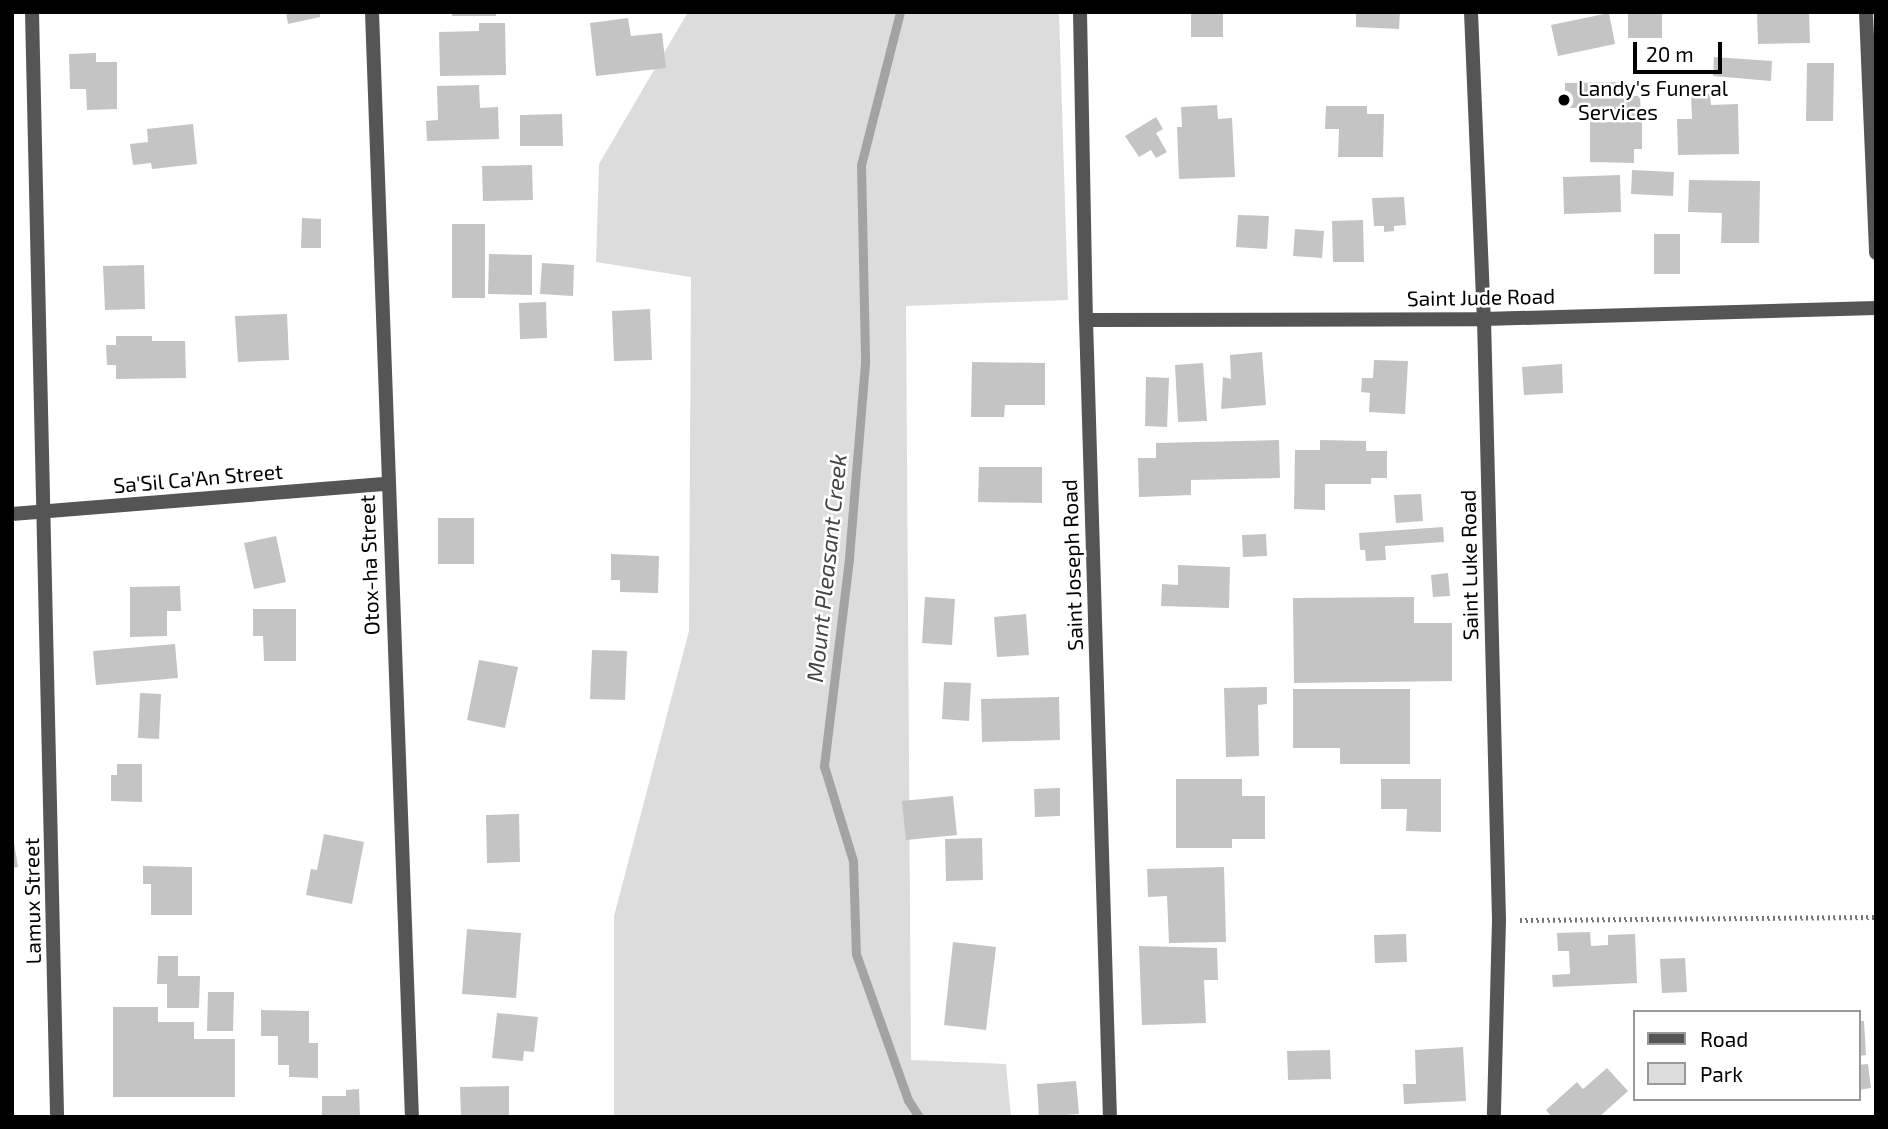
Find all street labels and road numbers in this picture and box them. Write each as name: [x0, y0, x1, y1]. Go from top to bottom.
street label: Saint Jude Road: [1406, 283, 1556, 311]
street label: Sa'Sil Ca'An Street: [112, 458, 284, 498]
street label: Saint Joseph Road: [1056, 479, 1088, 651]
street label: Saint Luke Road: [1455, 489, 1483, 641]
street label: Otox-ha Street: [354, 494, 384, 636]
street label: Lamux Street: [18, 837, 46, 965]

